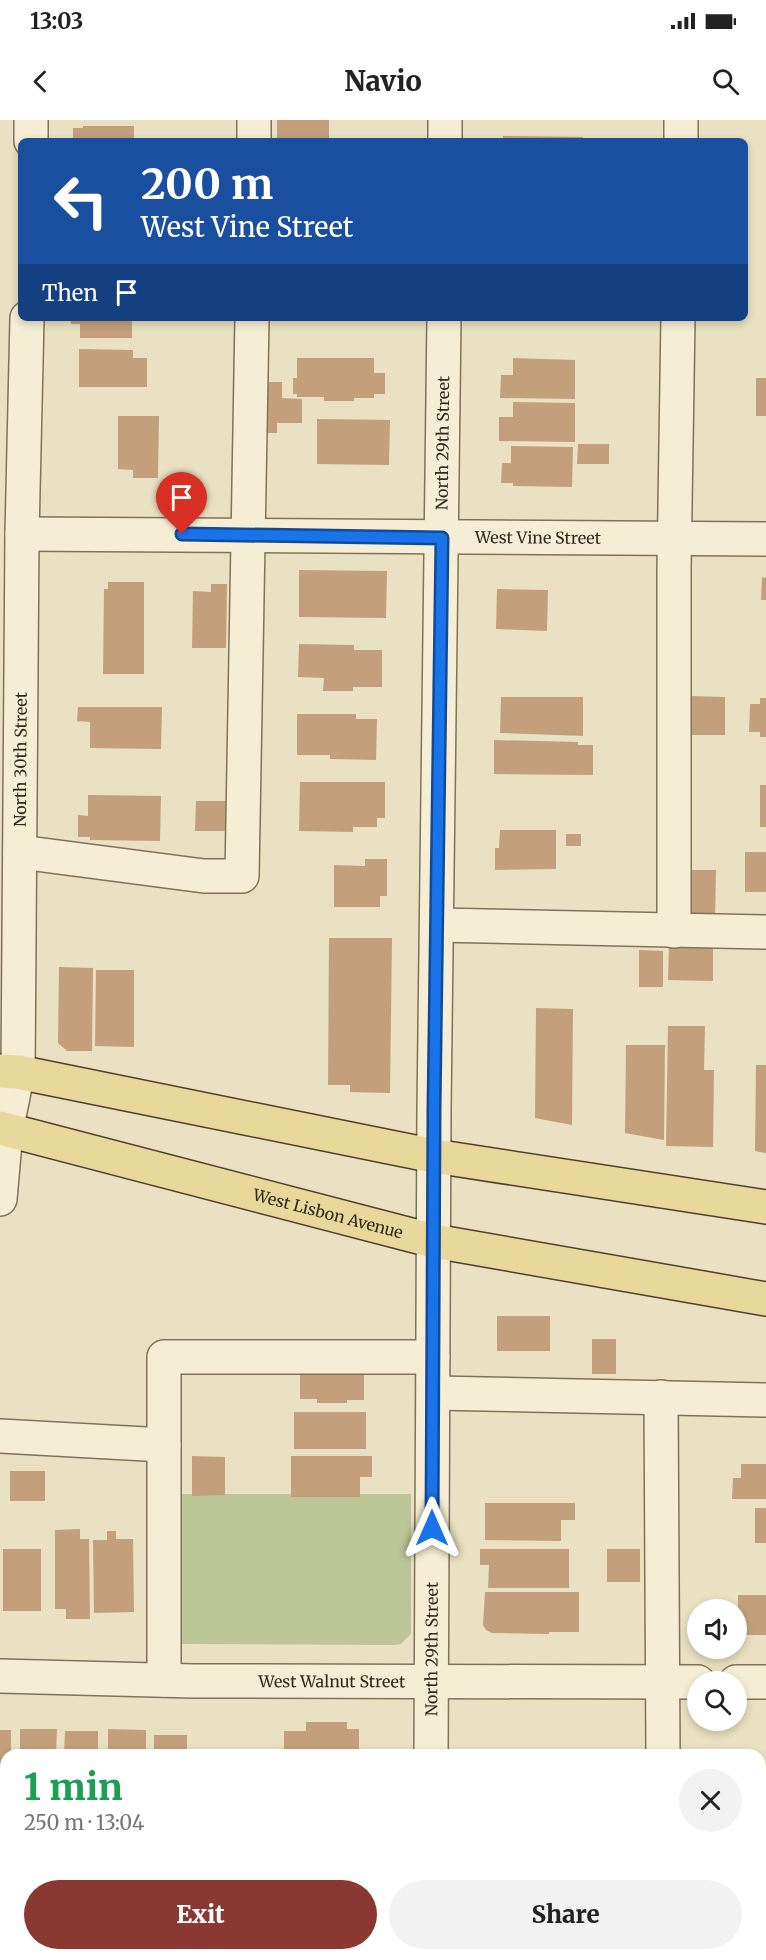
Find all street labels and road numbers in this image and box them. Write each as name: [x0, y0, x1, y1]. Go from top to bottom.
street label: North 29th Street: [432, 375, 453, 510]
street label: West Vine Street: [474, 527, 602, 548]
street label: North 30th Street: [10, 691, 31, 827]
street label: West Lisbon Avenue: [250, 1184, 405, 1243]
street label: North 29th Street: [421, 1581, 442, 1716]
street label: West Walnut Street: [258, 1671, 406, 1691]

